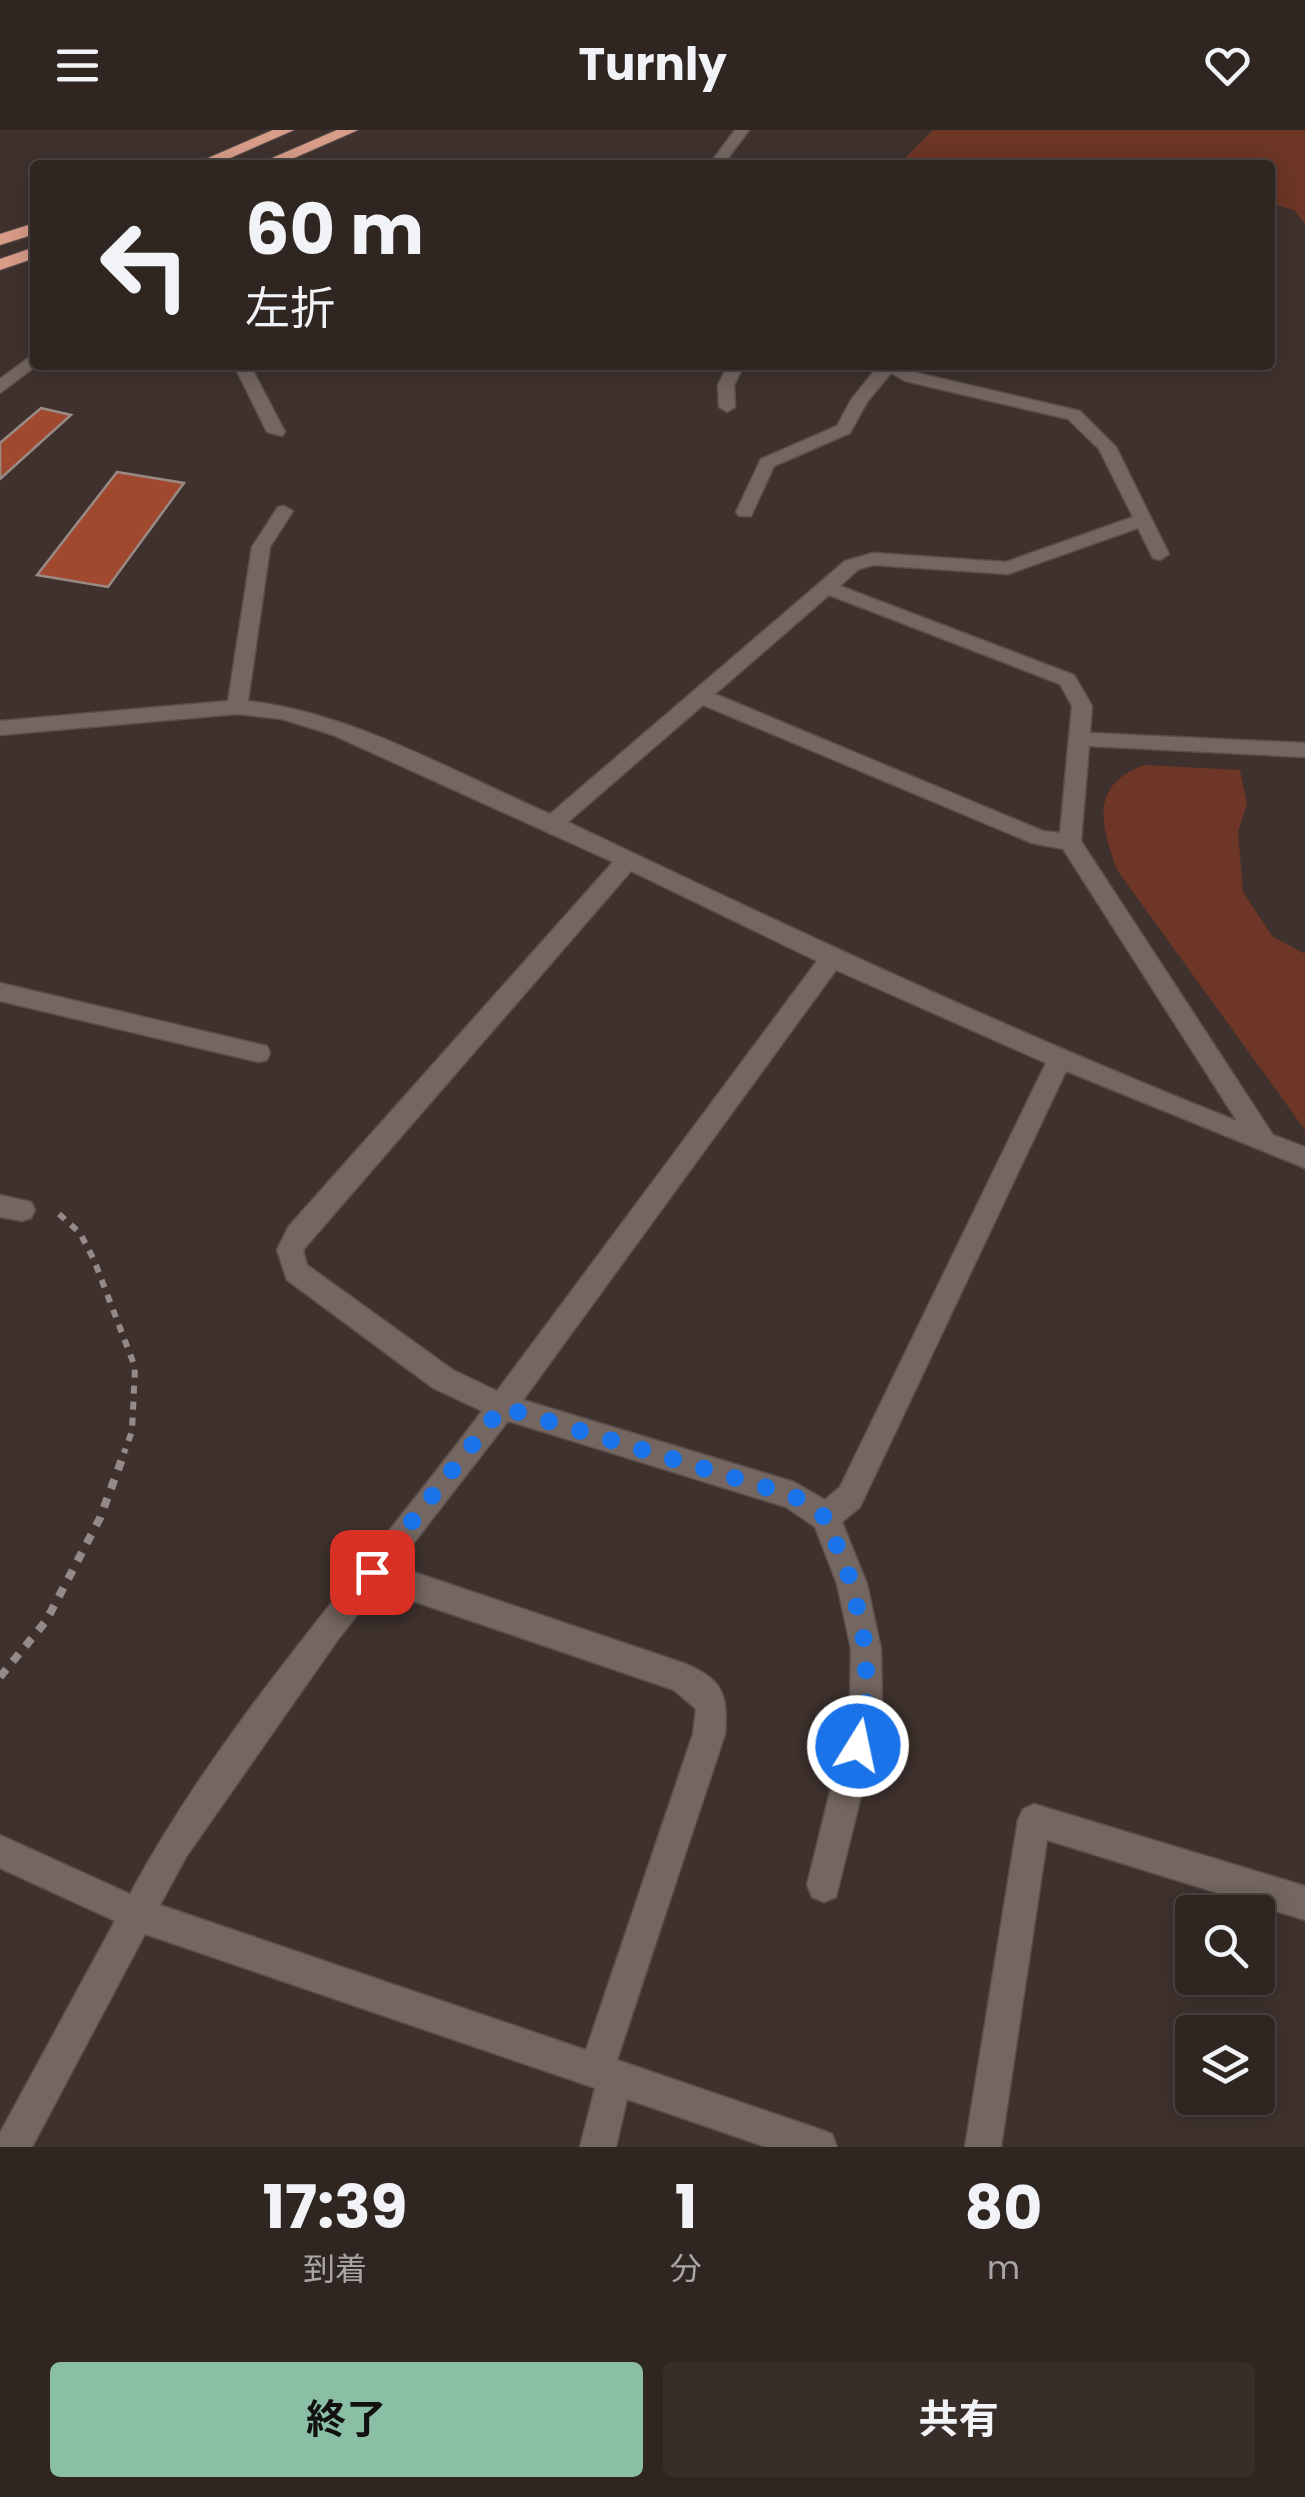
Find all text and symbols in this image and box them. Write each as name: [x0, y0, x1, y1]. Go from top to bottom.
text: Turnly: [578, 33, 727, 96]
icon: menu: [50, 38, 105, 93]
icon: heart: [1200, 38, 1255, 93]
text: 60 m: [245, 180, 424, 279]
icon: left: [80, 200, 210, 330]
text: 左折: [245, 277, 335, 340]
pin: [330, 1530, 415, 1615]
icon: arrive: [345, 1545, 400, 1600]
position arrow: [806, 1694, 910, 1798]
map controls: [1175, 1895, 1275, 2115]
button: search: [1175, 1895, 1275, 1995]
button: layers: [1175, 2015, 1275, 2115]
text: 17:39: [263, 2165, 407, 2249]
text: 1: [675, 2165, 697, 2249]
text: 80: [964, 2166, 1042, 2250]
text: m: [987, 2245, 1020, 2290]
text: 到着: [303, 2246, 367, 2291]
text: 分: [670, 2246, 702, 2291]
button: 終了: [50, 2362, 643, 2477]
button: 共有: [663, 2362, 1255, 2477]

